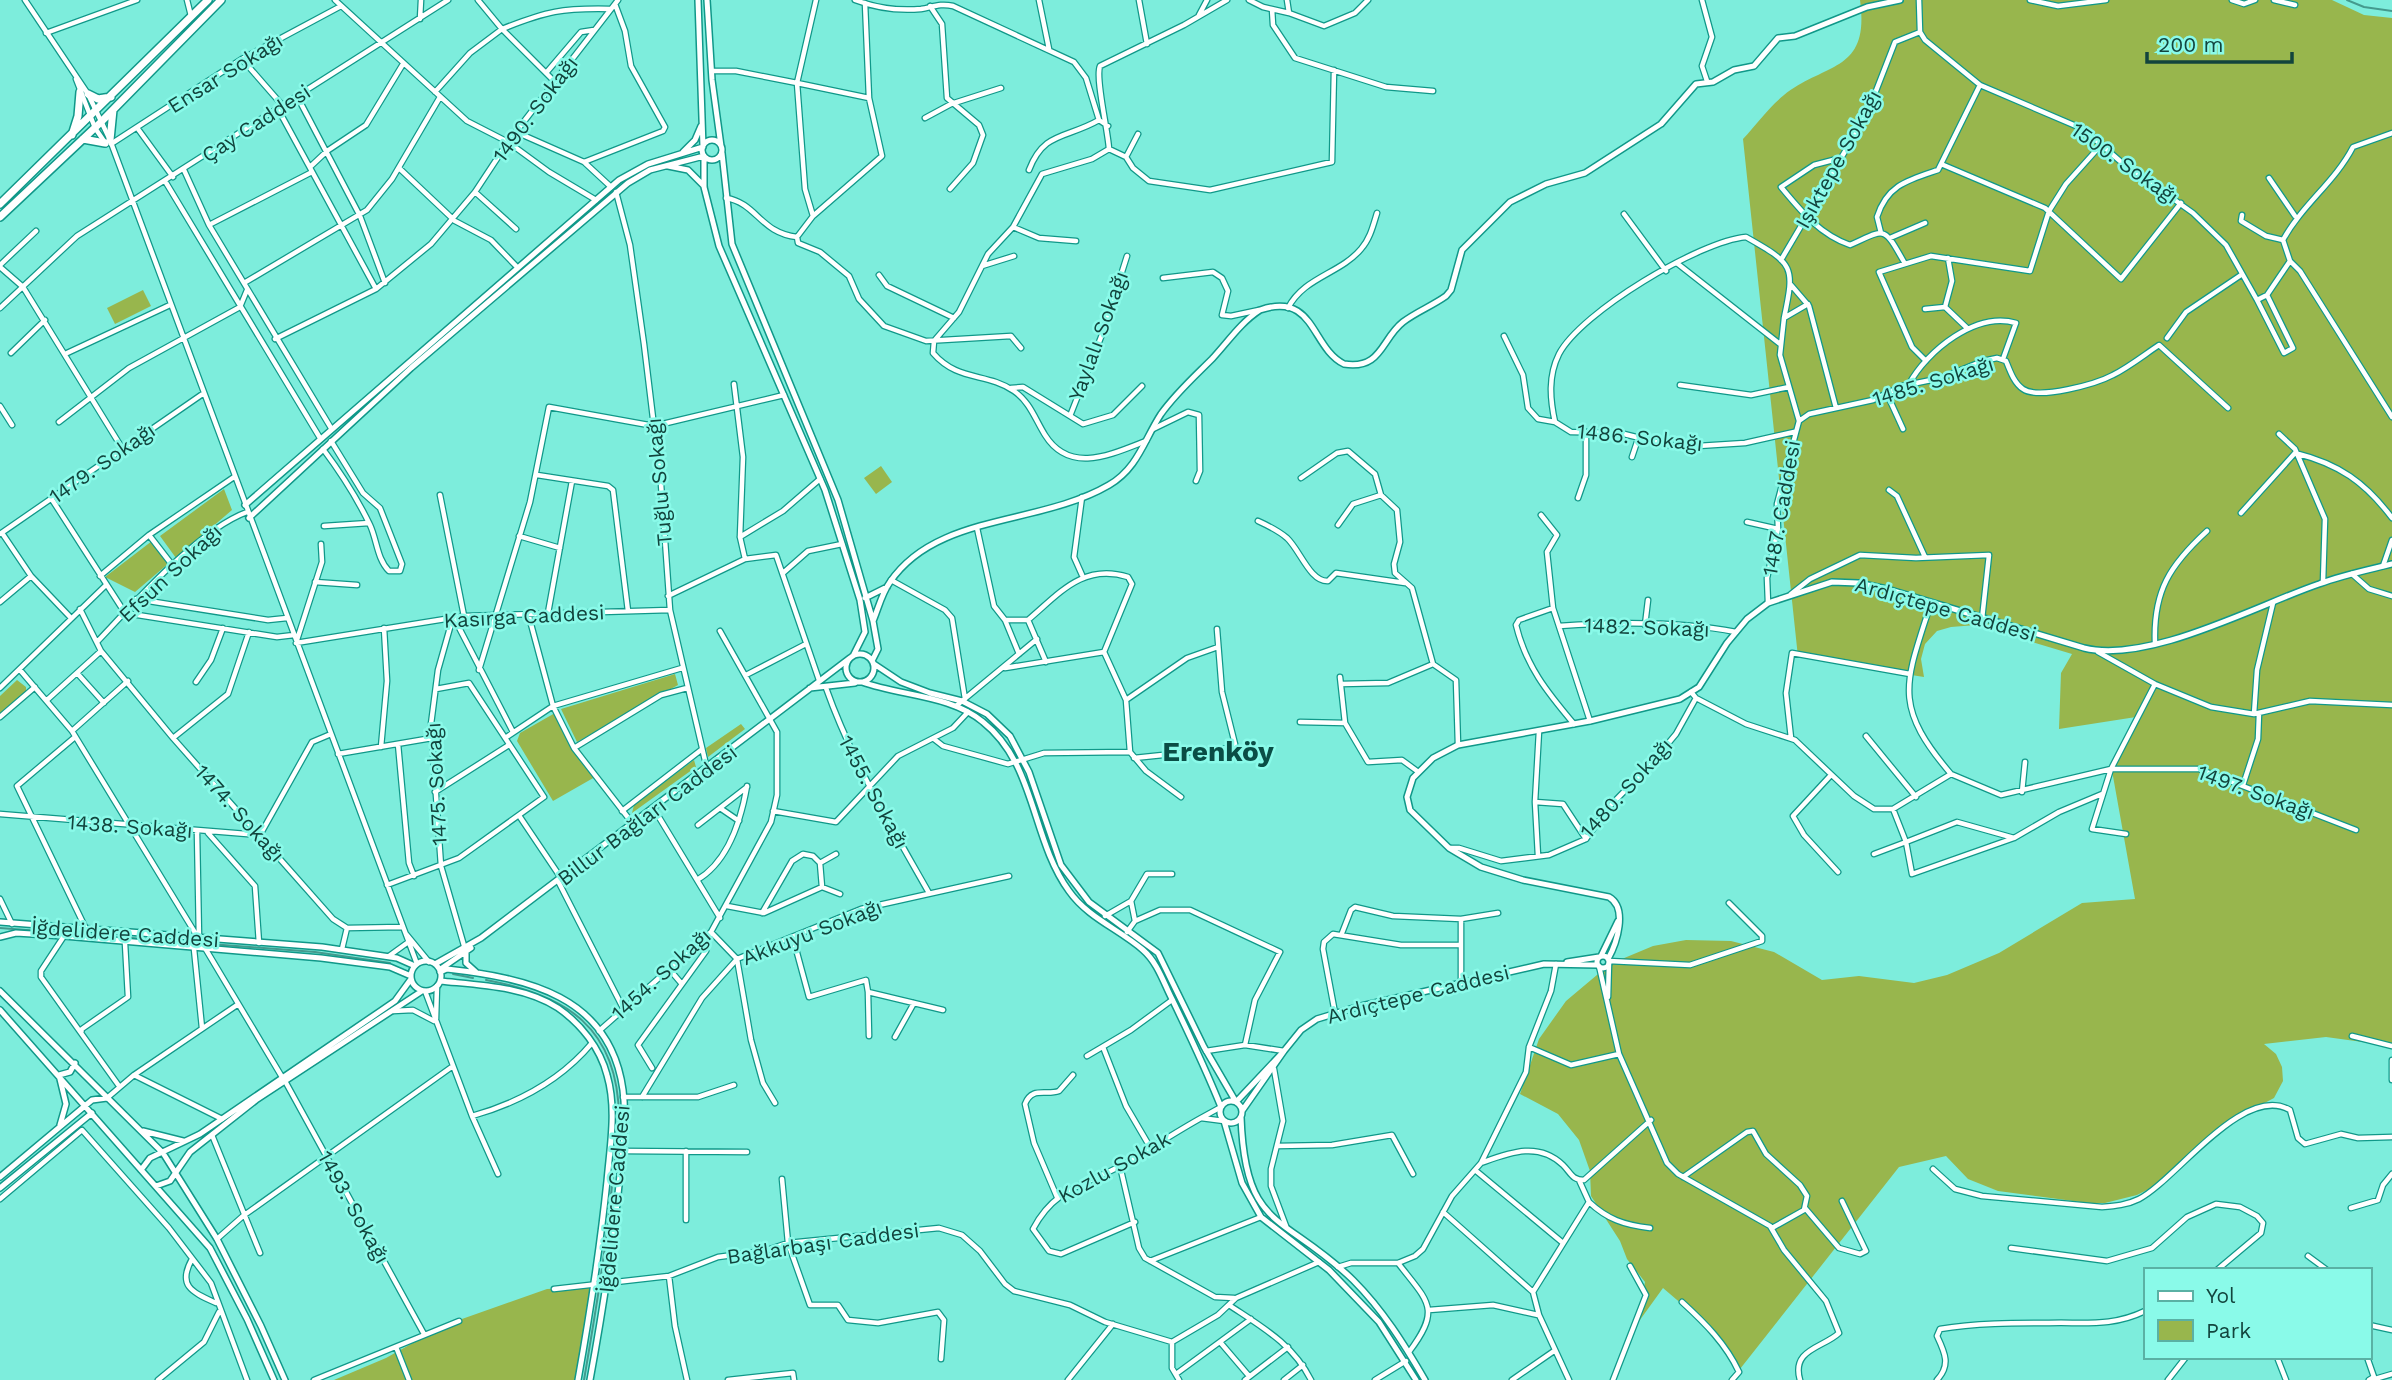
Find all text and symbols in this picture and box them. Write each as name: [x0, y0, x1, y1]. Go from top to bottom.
scale bar: [2147, 21, 2292, 65]
street label: Ensar Sokağı: [163, 28, 287, 118]
text: 200 m: [2158, 32, 2224, 57]
street label: 1490. Sokağı: [487, 51, 583, 167]
street label: Çay Caddesi: [197, 79, 315, 167]
street label: Işıktepe Sokağı: [1790, 85, 1886, 233]
street label: 1500. Sokağı: [2067, 117, 2183, 209]
street label: Yaylalı Sokağı: [1063, 268, 1133, 404]
street label: 1485. Sokağı: [1869, 351, 1997, 411]
street label: 1479. Sokağı: [44, 417, 160, 509]
street label: Tuğlu Sokağı: [641, 417, 677, 547]
street label: 1486. Sokağı: [1576, 418, 1704, 456]
street label: 1487. Caddesi: [1757, 438, 1805, 578]
street label: Efsun Sokağı: [113, 519, 227, 627]
street label: Ardıçtepe Caddesi: [1852, 571, 2040, 647]
street label: Kasırga Caddesi: [443, 599, 605, 633]
street label: 1482. Sokağı: [1584, 612, 1710, 642]
street label: 1475. Sokağı: [420, 722, 452, 846]
street label: 1455. Sokağı: [834, 731, 914, 853]
street label: 1480. Sokağı: [1575, 733, 1677, 843]
district label: Erenköy: [1162, 735, 1274, 768]
street label: Billur Bağları Caddesi: [552, 739, 742, 891]
street label: 1474. Sokağı: [190, 759, 290, 867]
street label: 1497. Sokağı: [2194, 759, 2318, 825]
street label: 1438. Sokağı: [67, 809, 193, 843]
street label: Akkuyu Sokağı: [738, 894, 886, 970]
street label: İğdelidere Caddesi: [30, 914, 220, 952]
street label: 1454. Sokağı: [606, 923, 716, 1025]
street label: Ardıçtepe Caddesi: [1324, 959, 1512, 1029]
street label: İğdelidere Caddesi: [593, 1104, 635, 1294]
street label: Kozlu Sokak: [1053, 1126, 1175, 1208]
street label: 1493. Sokağı: [313, 1146, 395, 1268]
street label: Bağlarbaşı Caddesi: [725, 1217, 921, 1269]
legend: [2144, 1268, 2371, 1359]
text: Yol: [2206, 1283, 2236, 1308]
text: Park: [2206, 1318, 2251, 1343]

